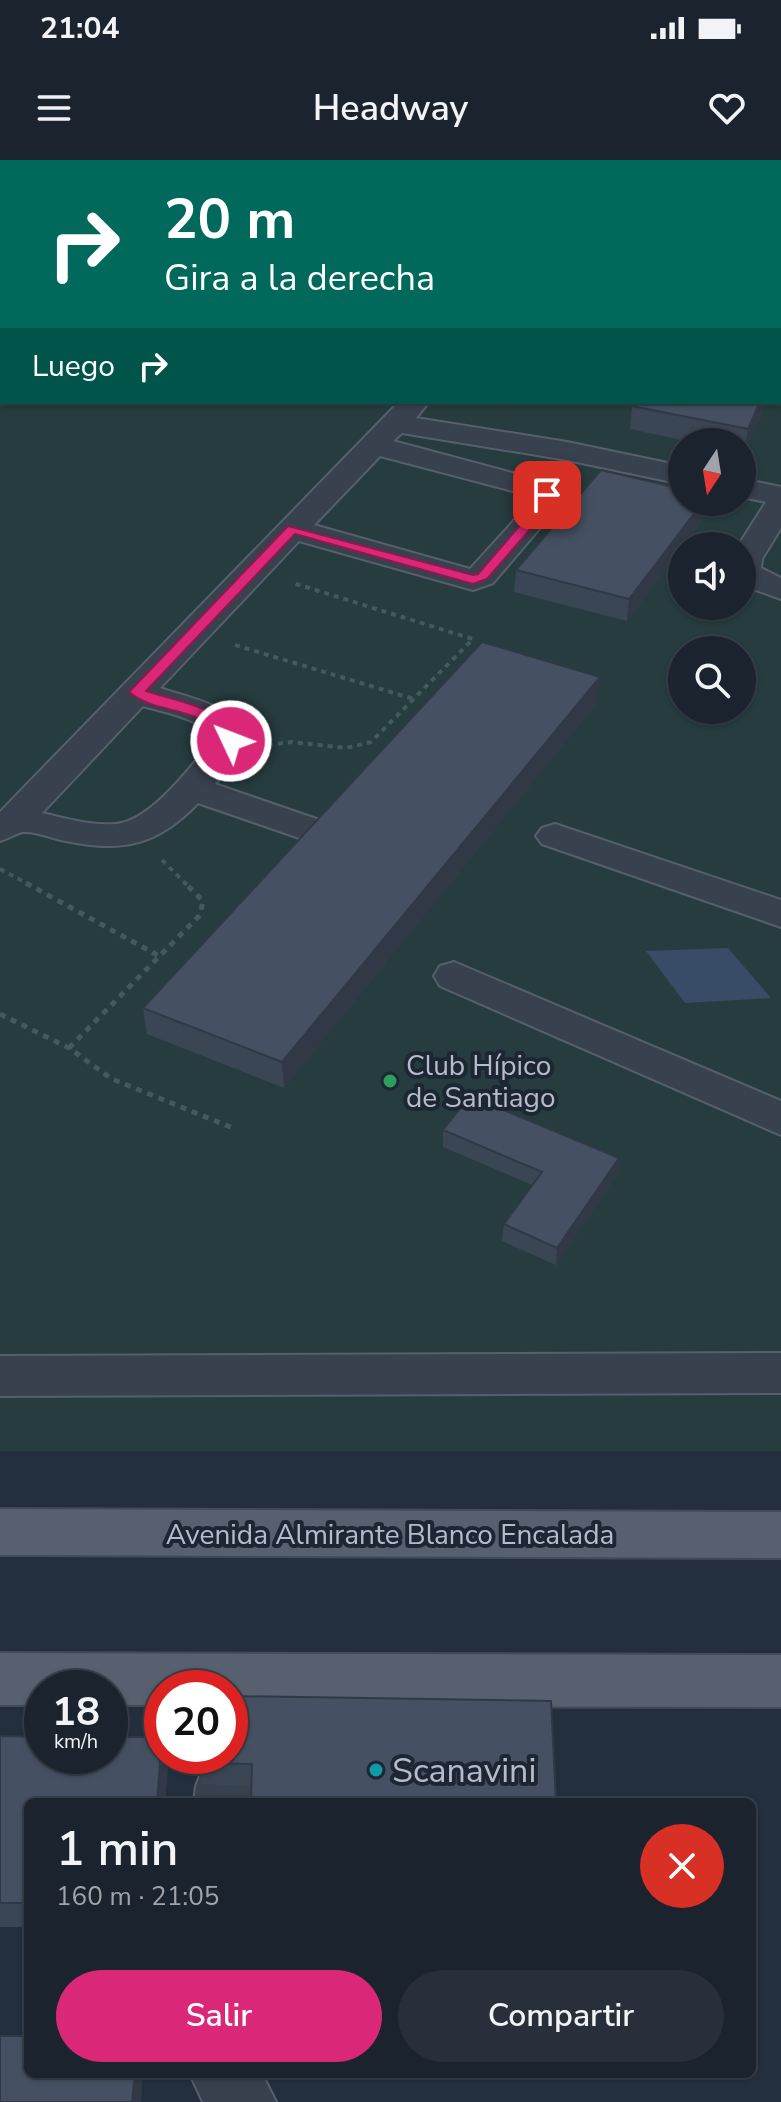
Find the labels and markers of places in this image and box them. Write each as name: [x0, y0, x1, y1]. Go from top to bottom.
pin: [513, 461, 581, 529]
place label: Club Hípico de Santiago: [406, 1047, 556, 1117]
marker: Club Hípico de Santiago: [381, 1072, 399, 1090]
place label: Scanavini: [392, 1748, 536, 1794]
marker: Scanavini: [367, 1761, 385, 1779]

